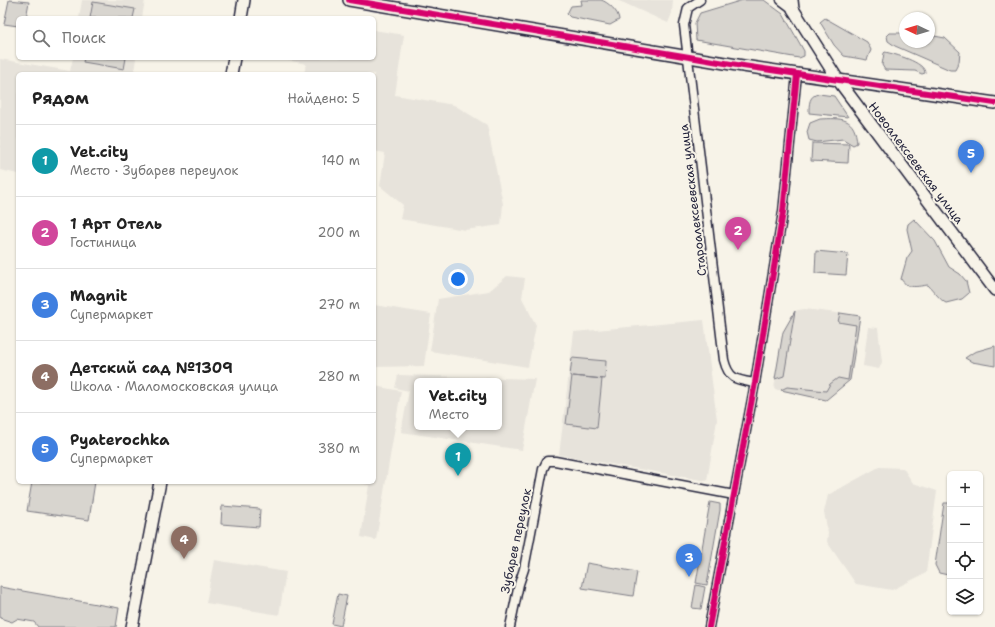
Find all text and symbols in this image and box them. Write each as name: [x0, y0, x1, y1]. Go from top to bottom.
north arrow: [899, 12, 935, 48]
search box: [16, 16, 376, 60]
icon: search: [30, 27, 52, 49]
text: Поиск: [62, 28, 106, 48]
text: Рядом: [32, 87, 89, 109]
text: Найдено: 5: [287, 90, 360, 107]
street label: Новоалексеевская улица: [865, 99, 967, 228]
street label: Староалексеевская улица: [676, 123, 710, 277]
pin: 5: [958, 140, 984, 173]
text: Vet.city: [70, 142, 128, 162]
text: 1: [42, 152, 48, 169]
text: 140 m: [321, 152, 360, 169]
text: Место · Зубарев переулок: [70, 162, 238, 179]
text: 1 Арт Отель: [70, 214, 162, 234]
pin: 2: [725, 217, 751, 250]
text: 2: [40, 224, 50, 241]
text: 200 m: [318, 224, 360, 241]
text: Гостиница: [70, 234, 136, 251]
your location: [448, 269, 468, 289]
text: Magnit: [70, 286, 127, 306]
text: 3: [40, 296, 50, 313]
text: 270 m: [318, 296, 360, 313]
text: Супермаркет: [70, 306, 153, 323]
text: Детский сад №1309: [70, 358, 233, 378]
text: 4: [40, 368, 50, 385]
text: 280 m: [318, 368, 360, 385]
text: Школа · Маломосковская улица: [70, 378, 278, 395]
popup: [414, 378, 502, 430]
text: Vet.city: [429, 386, 487, 406]
text: Место: [429, 406, 469, 423]
text: Pyaterochka: [70, 430, 170, 450]
text: 5: [41, 440, 49, 457]
text: 380 m: [318, 440, 360, 457]
pin: 1: [445, 443, 471, 476]
text: Супермаркет: [70, 450, 153, 467]
map controls: [947, 471, 983, 615]
button: +: [947, 471, 983, 507]
street label: Зубарев переулок: [497, 487, 535, 595]
button: −: [947, 507, 983, 543]
pin: 4: [171, 526, 197, 559]
button: locate: [947, 543, 983, 579]
pin: 3: [676, 544, 702, 577]
button: layers: [947, 579, 983, 615]

